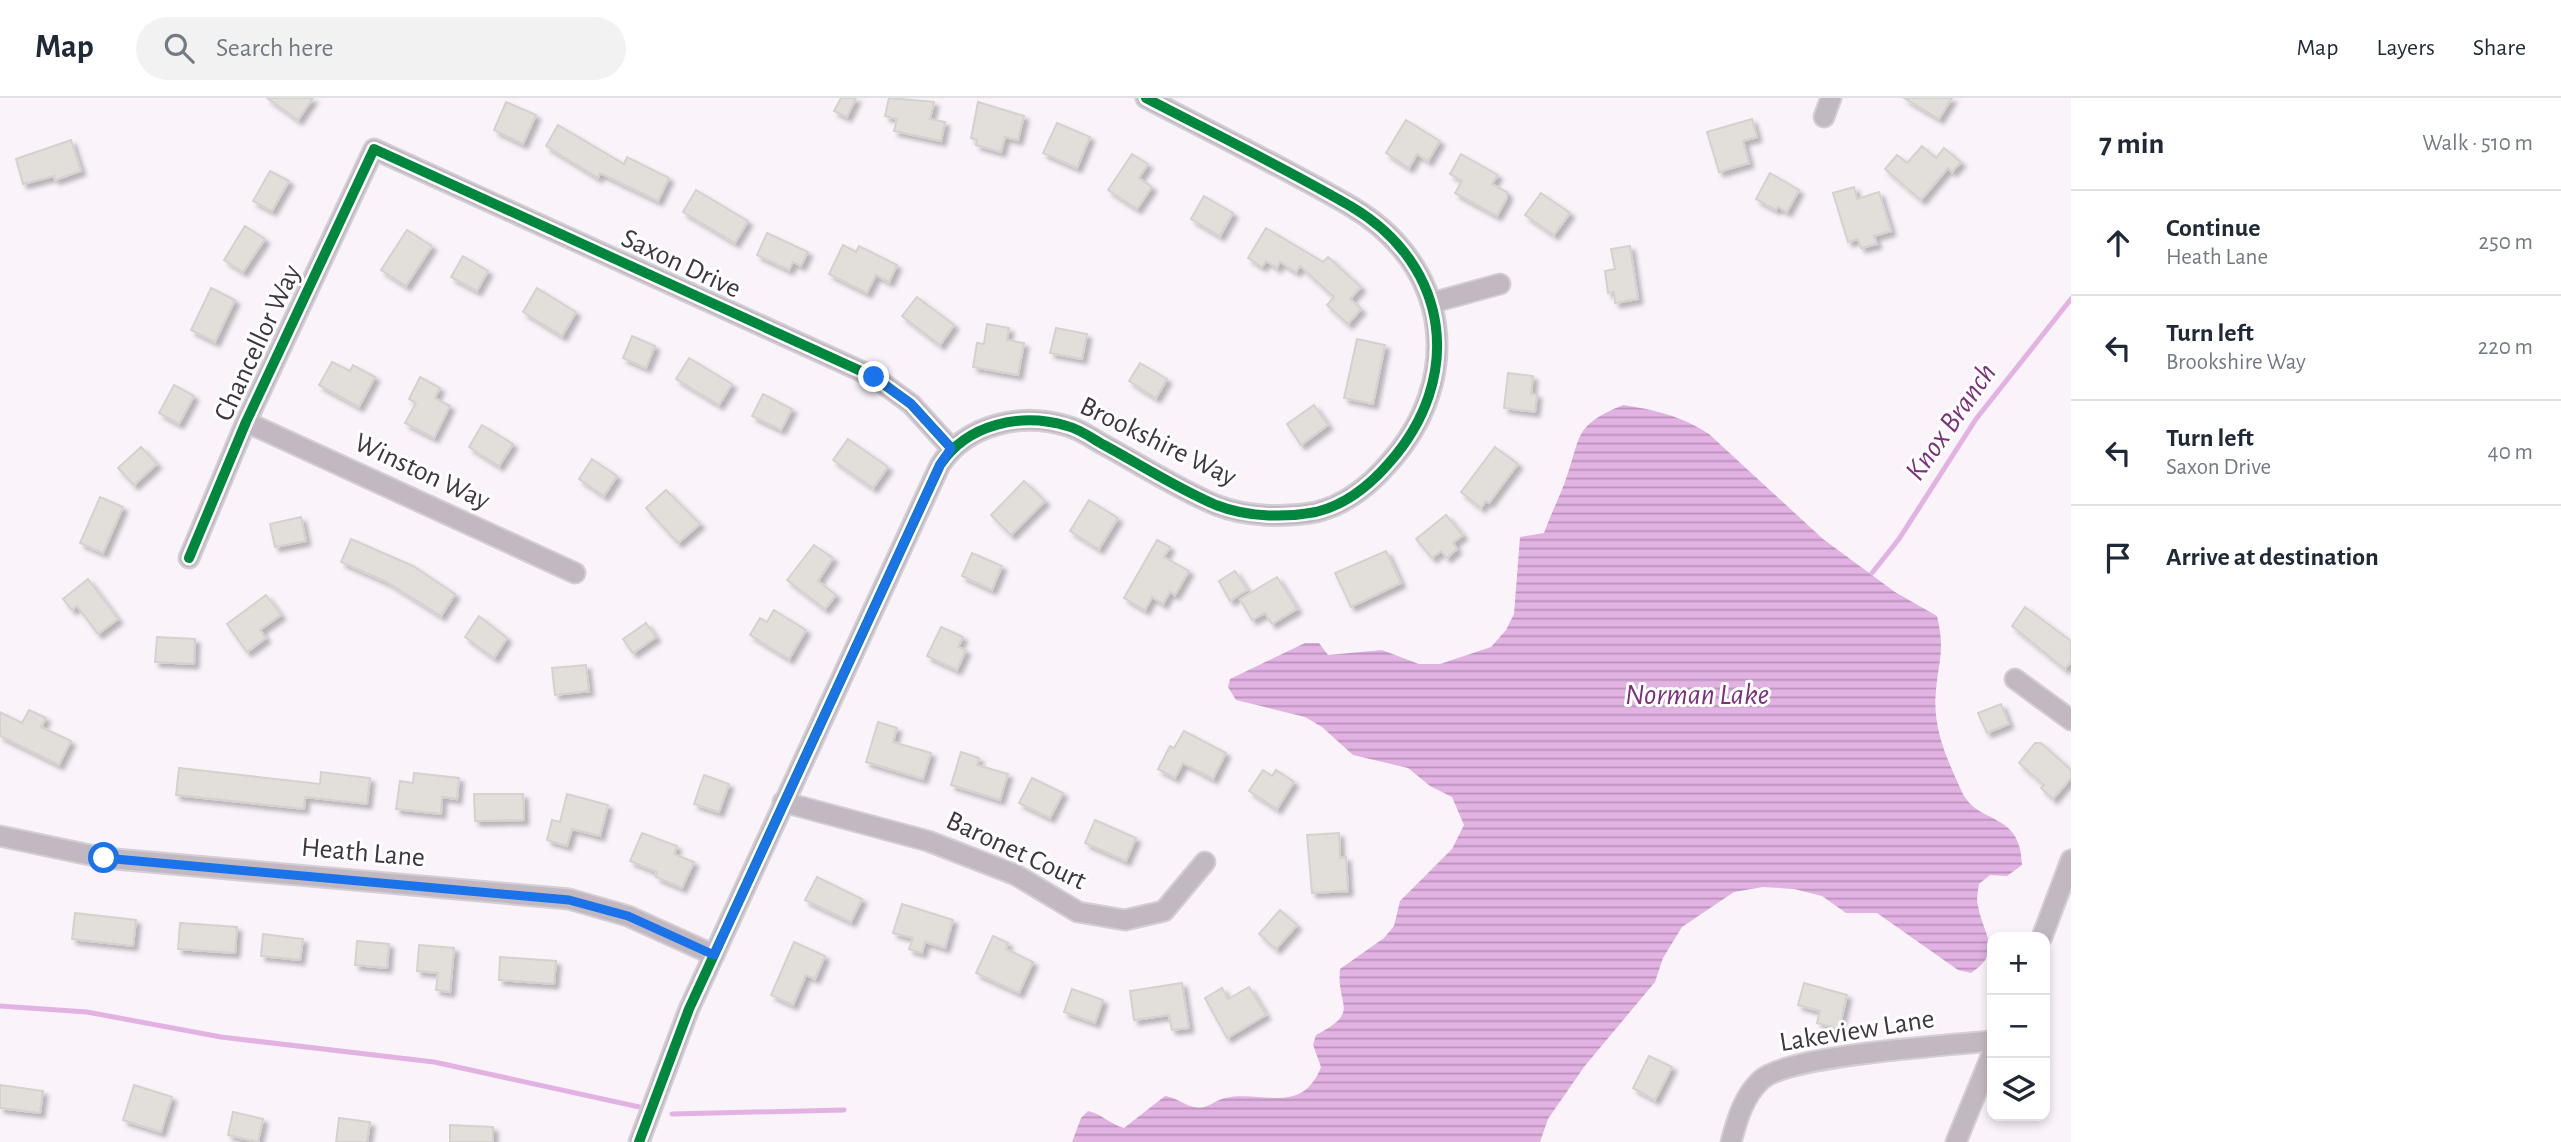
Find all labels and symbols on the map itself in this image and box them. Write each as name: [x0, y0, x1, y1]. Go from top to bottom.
street label: Saxon Drive: [617, 224, 745, 304]
street label: Chancellor Way: [210, 261, 306, 425]
water label: Knox Branch: [1900, 358, 2002, 486]
route end: [858, 361, 889, 392]
street label: Brookshire Way: [1075, 392, 1241, 492]
street label: Winston Way: [350, 429, 494, 515]
water label: Norman Lake: [1625, 680, 1769, 710]
street label: Baronet Court: [942, 806, 1090, 896]
street label: Heath Lane: [300, 834, 426, 872]
route start: [88, 842, 119, 873]
street label: Lakeview Lane: [1778, 1005, 1936, 1057]

